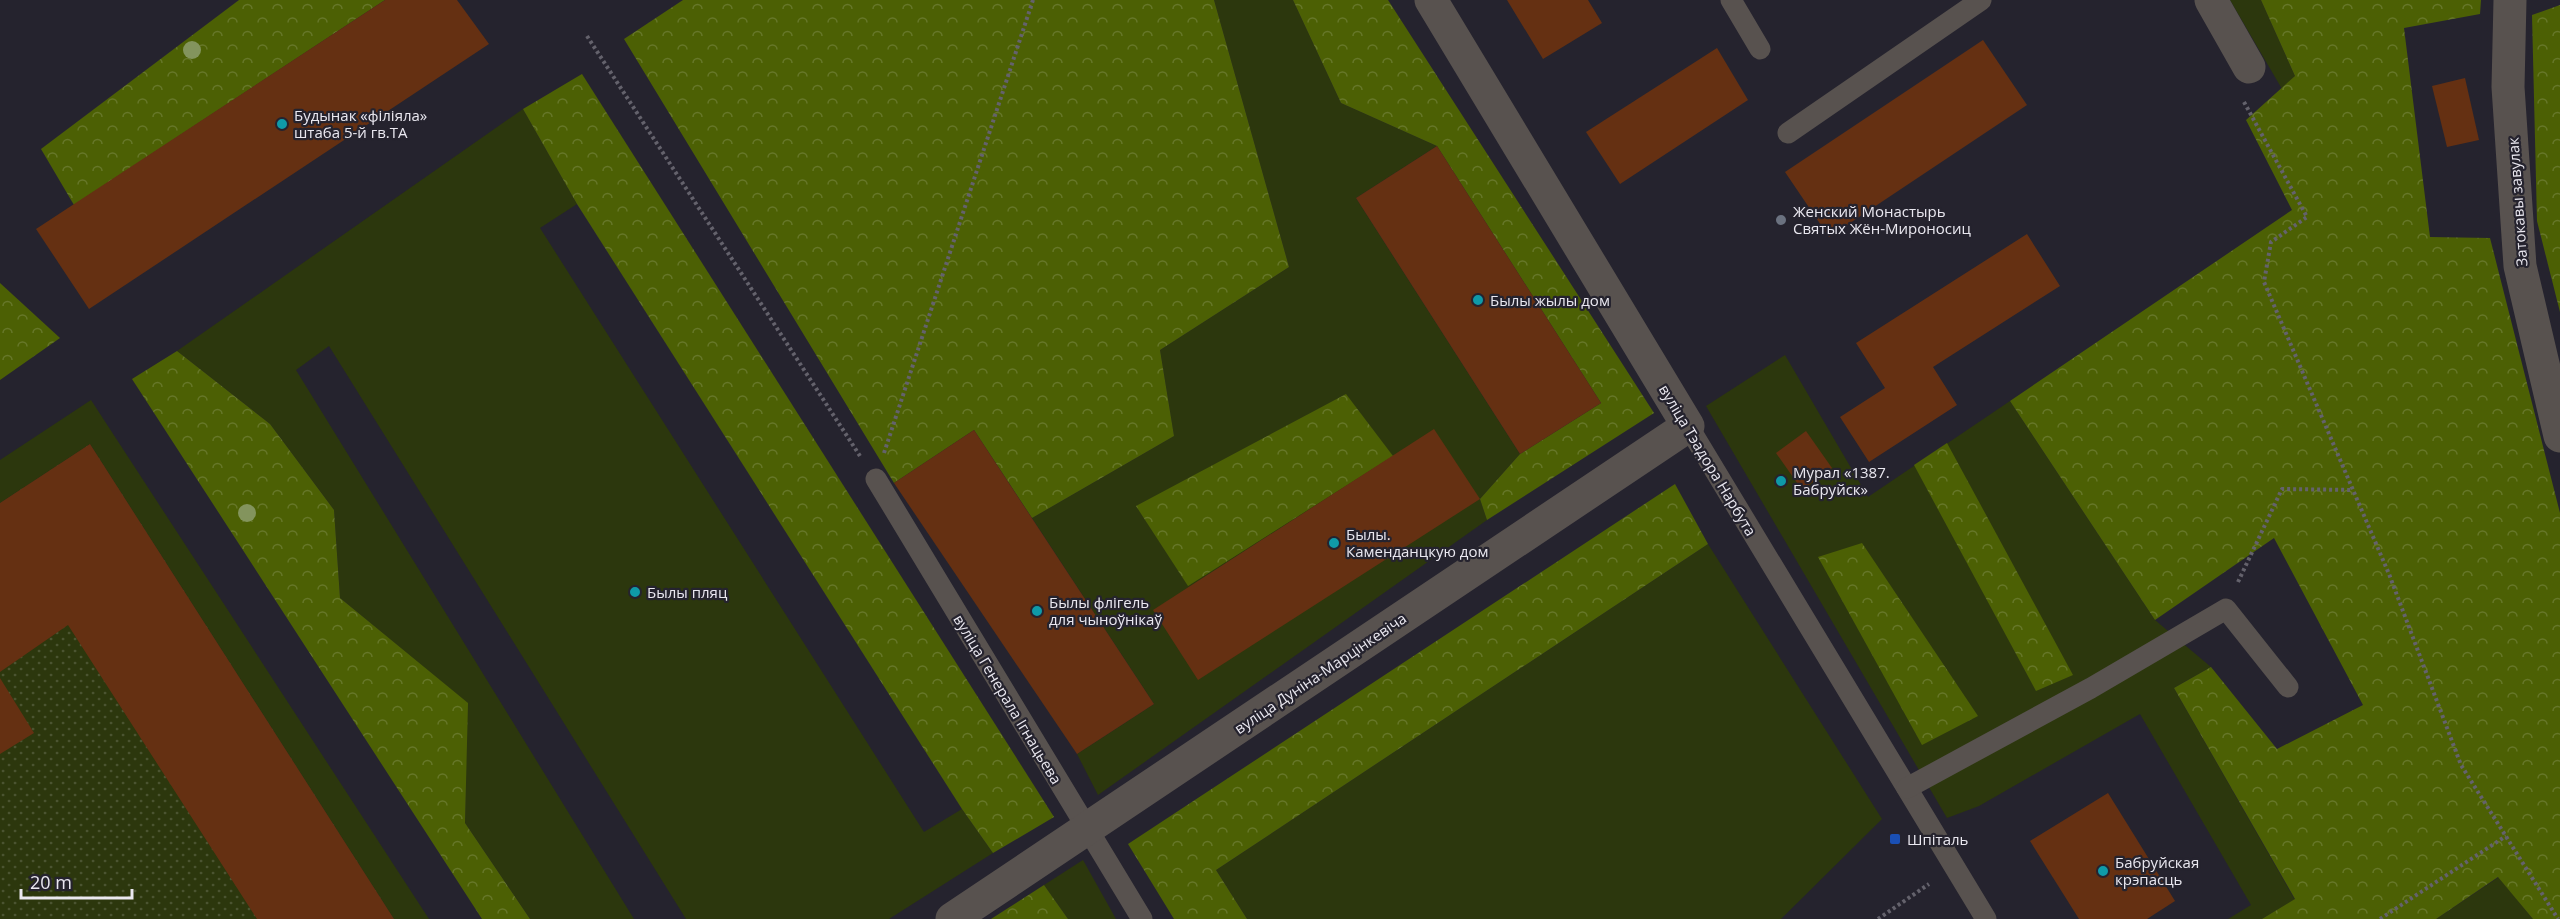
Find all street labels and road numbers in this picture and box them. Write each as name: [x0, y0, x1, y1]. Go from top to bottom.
street label: Затокавы завулак: [2502, 136, 2531, 267]
street label: вуліца Тэадора Нарбута: [1655, 380, 1761, 540]
street label: вуліца Дуніна-Марцінкевіча: [1230, 608, 1410, 738]
street label: вуліца Генерала Ігнацьева: [949, 610, 1067, 788]

